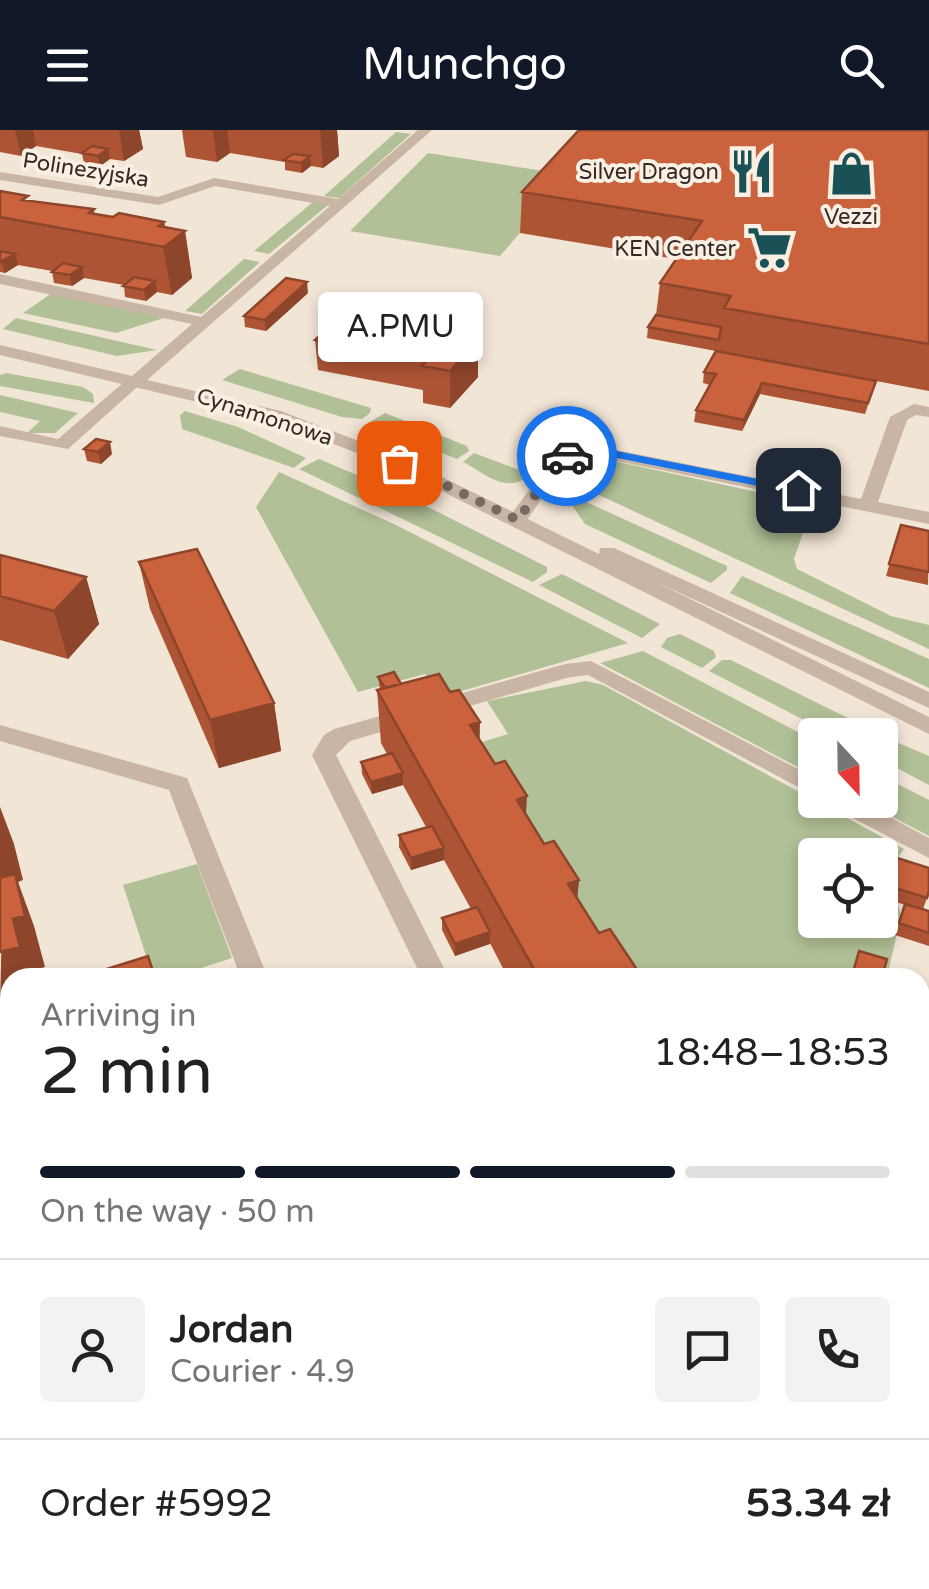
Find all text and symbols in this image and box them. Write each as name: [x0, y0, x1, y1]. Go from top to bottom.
icon: menu: [40, 38, 95, 93]
text: Munchgo: [362, 38, 567, 92]
icon: search: [834, 38, 889, 93]
street label: Polinezyjska: [21, 147, 151, 193]
restaurant icon: Silver Dragon: [728, 147, 776, 195]
shop icon: Vezzi: [827, 150, 875, 198]
place label: Silver Dragon: [579, 159, 719, 185]
place label: Vezzi: [824, 204, 878, 230]
supermarket icon: KEN Center: [745, 224, 793, 272]
place label: KEN Center: [614, 236, 737, 262]
callout: A.PMU: [316, 293, 482, 363]
text: A.PMU: [346, 308, 455, 346]
street label: Cynamonowa: [193, 383, 336, 451]
courier: [517, 406, 617, 506]
pin: [357, 421, 442, 506]
icon: car: [540, 429, 595, 484]
icon: bag: [372, 436, 427, 491]
pin: [756, 448, 841, 533]
icon: home: [771, 463, 826, 518]
north arrow: [798, 718, 898, 818]
map controls: [798, 718, 898, 938]
button: locate: [798, 838, 898, 938]
text: Arriving in: [40, 997, 197, 1035]
text: 18:48–18:53: [653, 1030, 890, 1076]
text: 2 min: [40, 1033, 213, 1112]
text: On the way · 50 m: [40, 1193, 315, 1231]
button: person: [40, 1297, 145, 1402]
button: chat: [655, 1297, 760, 1402]
button: phone: [785, 1297, 890, 1402]
text: Jordan: [170, 1307, 293, 1353]
text: Courier · 4.9: [170, 1353, 355, 1391]
text: Order #5992: [40, 1481, 273, 1527]
text: 53.34 zł: [746, 1481, 890, 1527]

